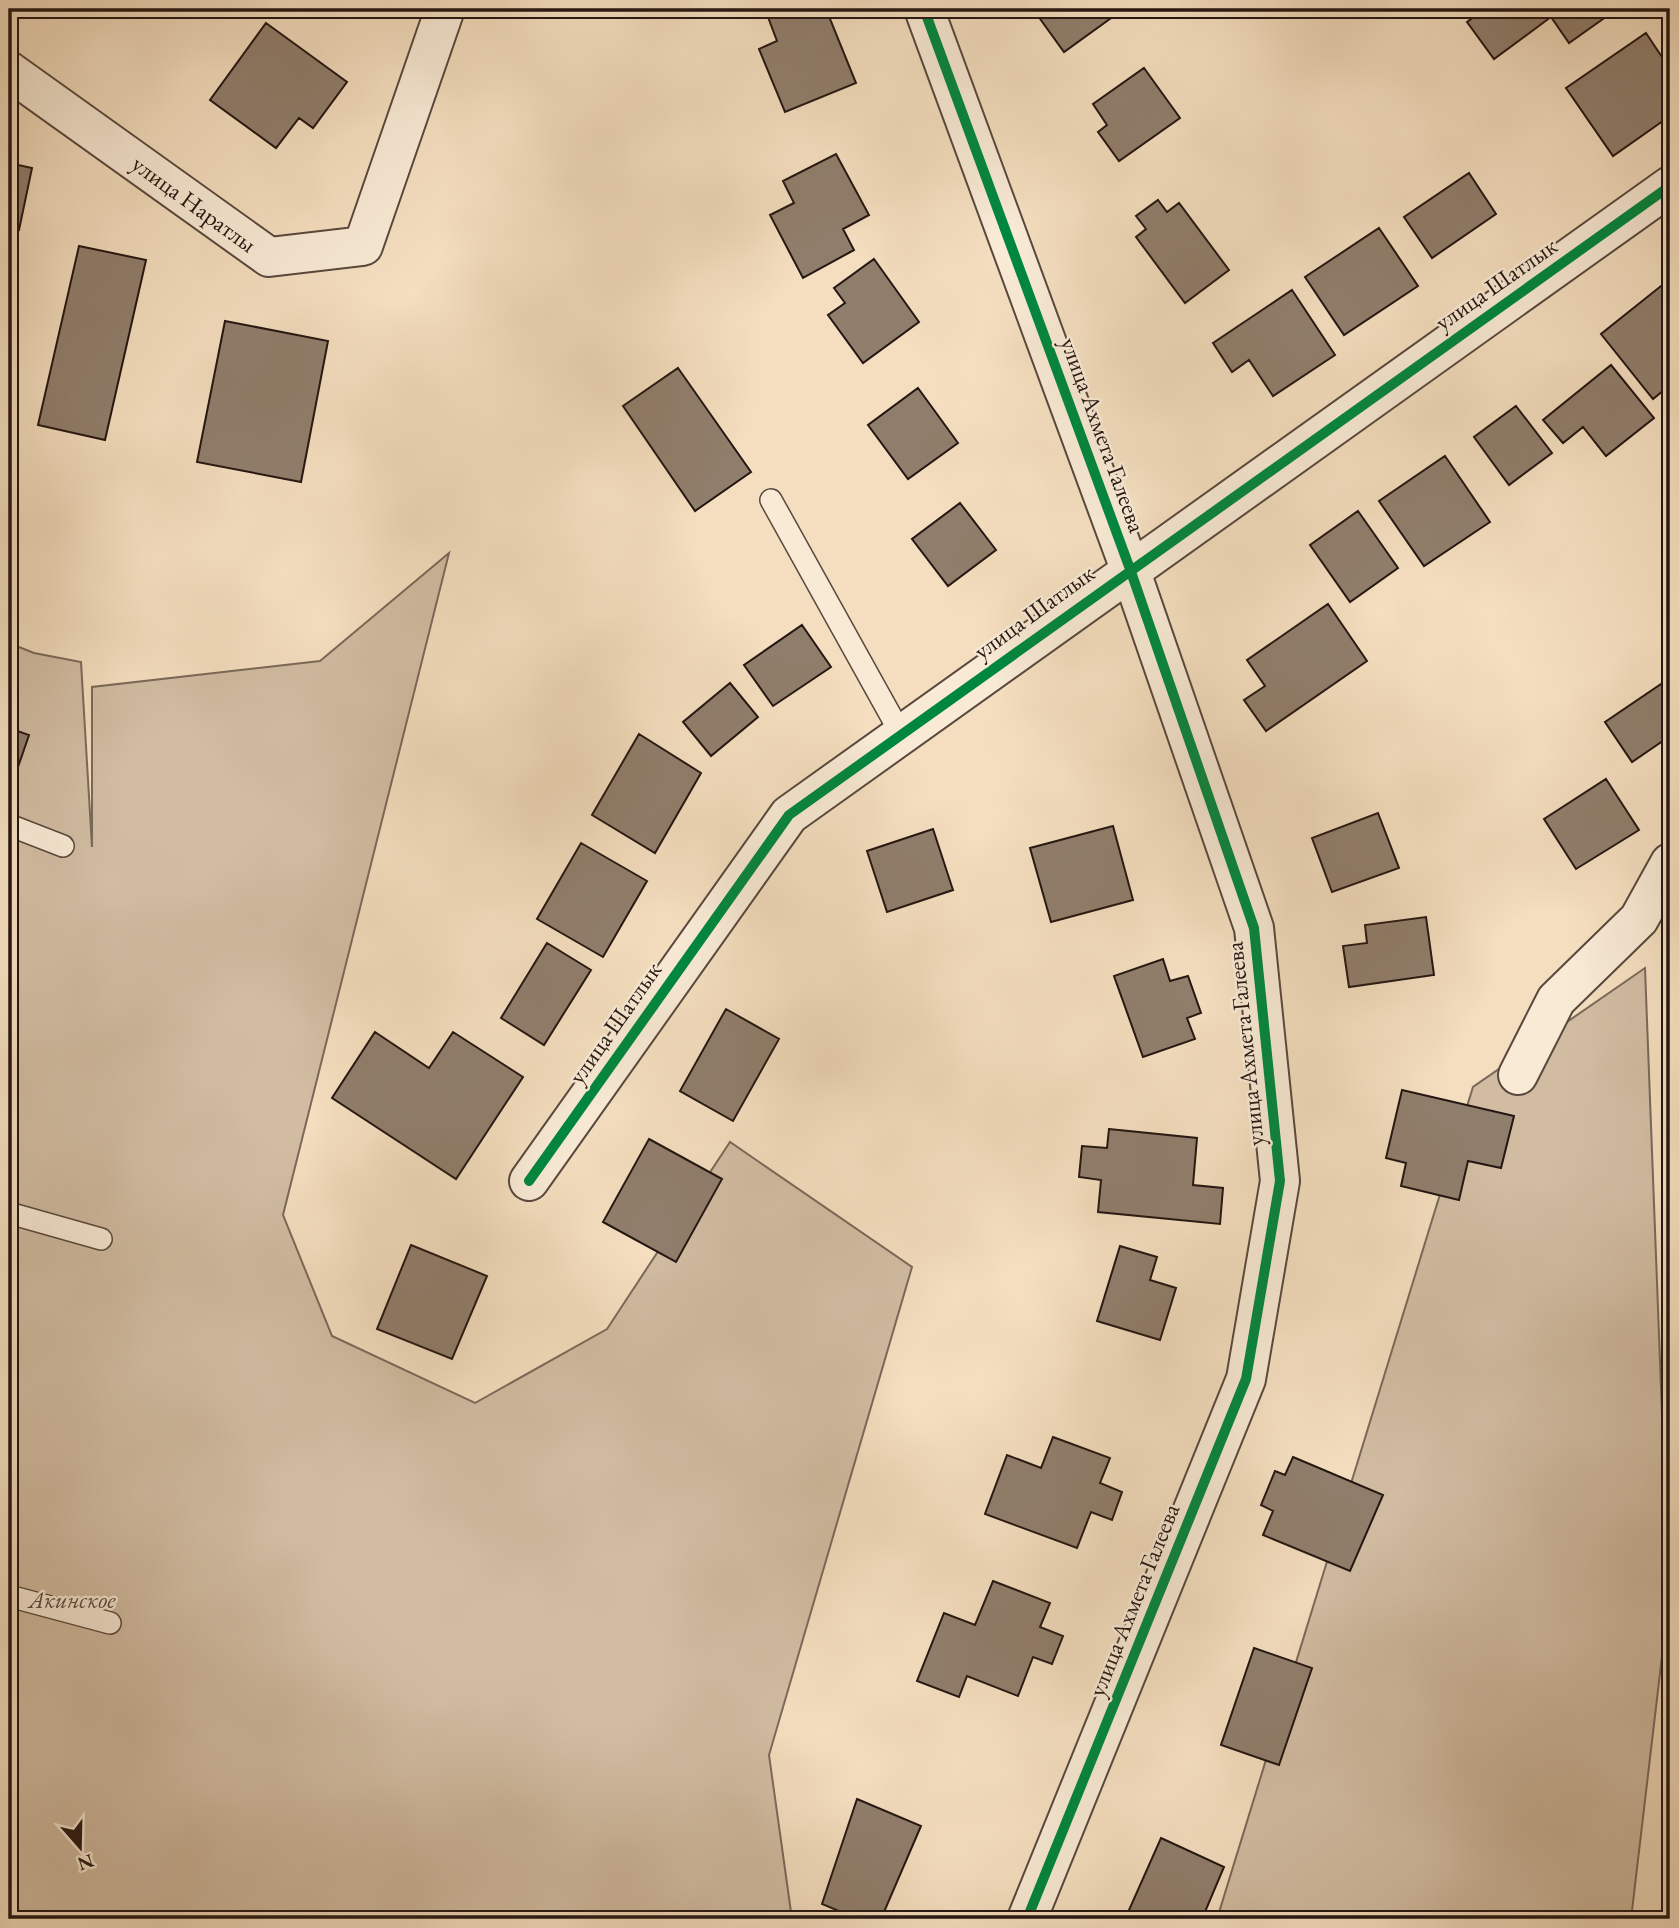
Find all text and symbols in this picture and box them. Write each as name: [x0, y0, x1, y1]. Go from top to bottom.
street label: улица Наратлы: [126, 148, 263, 259]
street label: улица Шатлык: [1429, 230, 1563, 337]
street label: улица Ахмета Галеева: [1054, 333, 1153, 537]
street label: улица Шатлык: [967, 557, 1101, 666]
street label: улица Ахмета Галеева: [1218, 940, 1271, 1148]
street label: улица Шатлык: [561, 955, 668, 1090]
street label: улица Ахмета Галеева: [1081, 1498, 1187, 1701]
park label: Акинское: [26, 1584, 116, 1615]
north arrow: [46, 1812, 116, 1882]
text: N: [74, 1848, 97, 1877]

